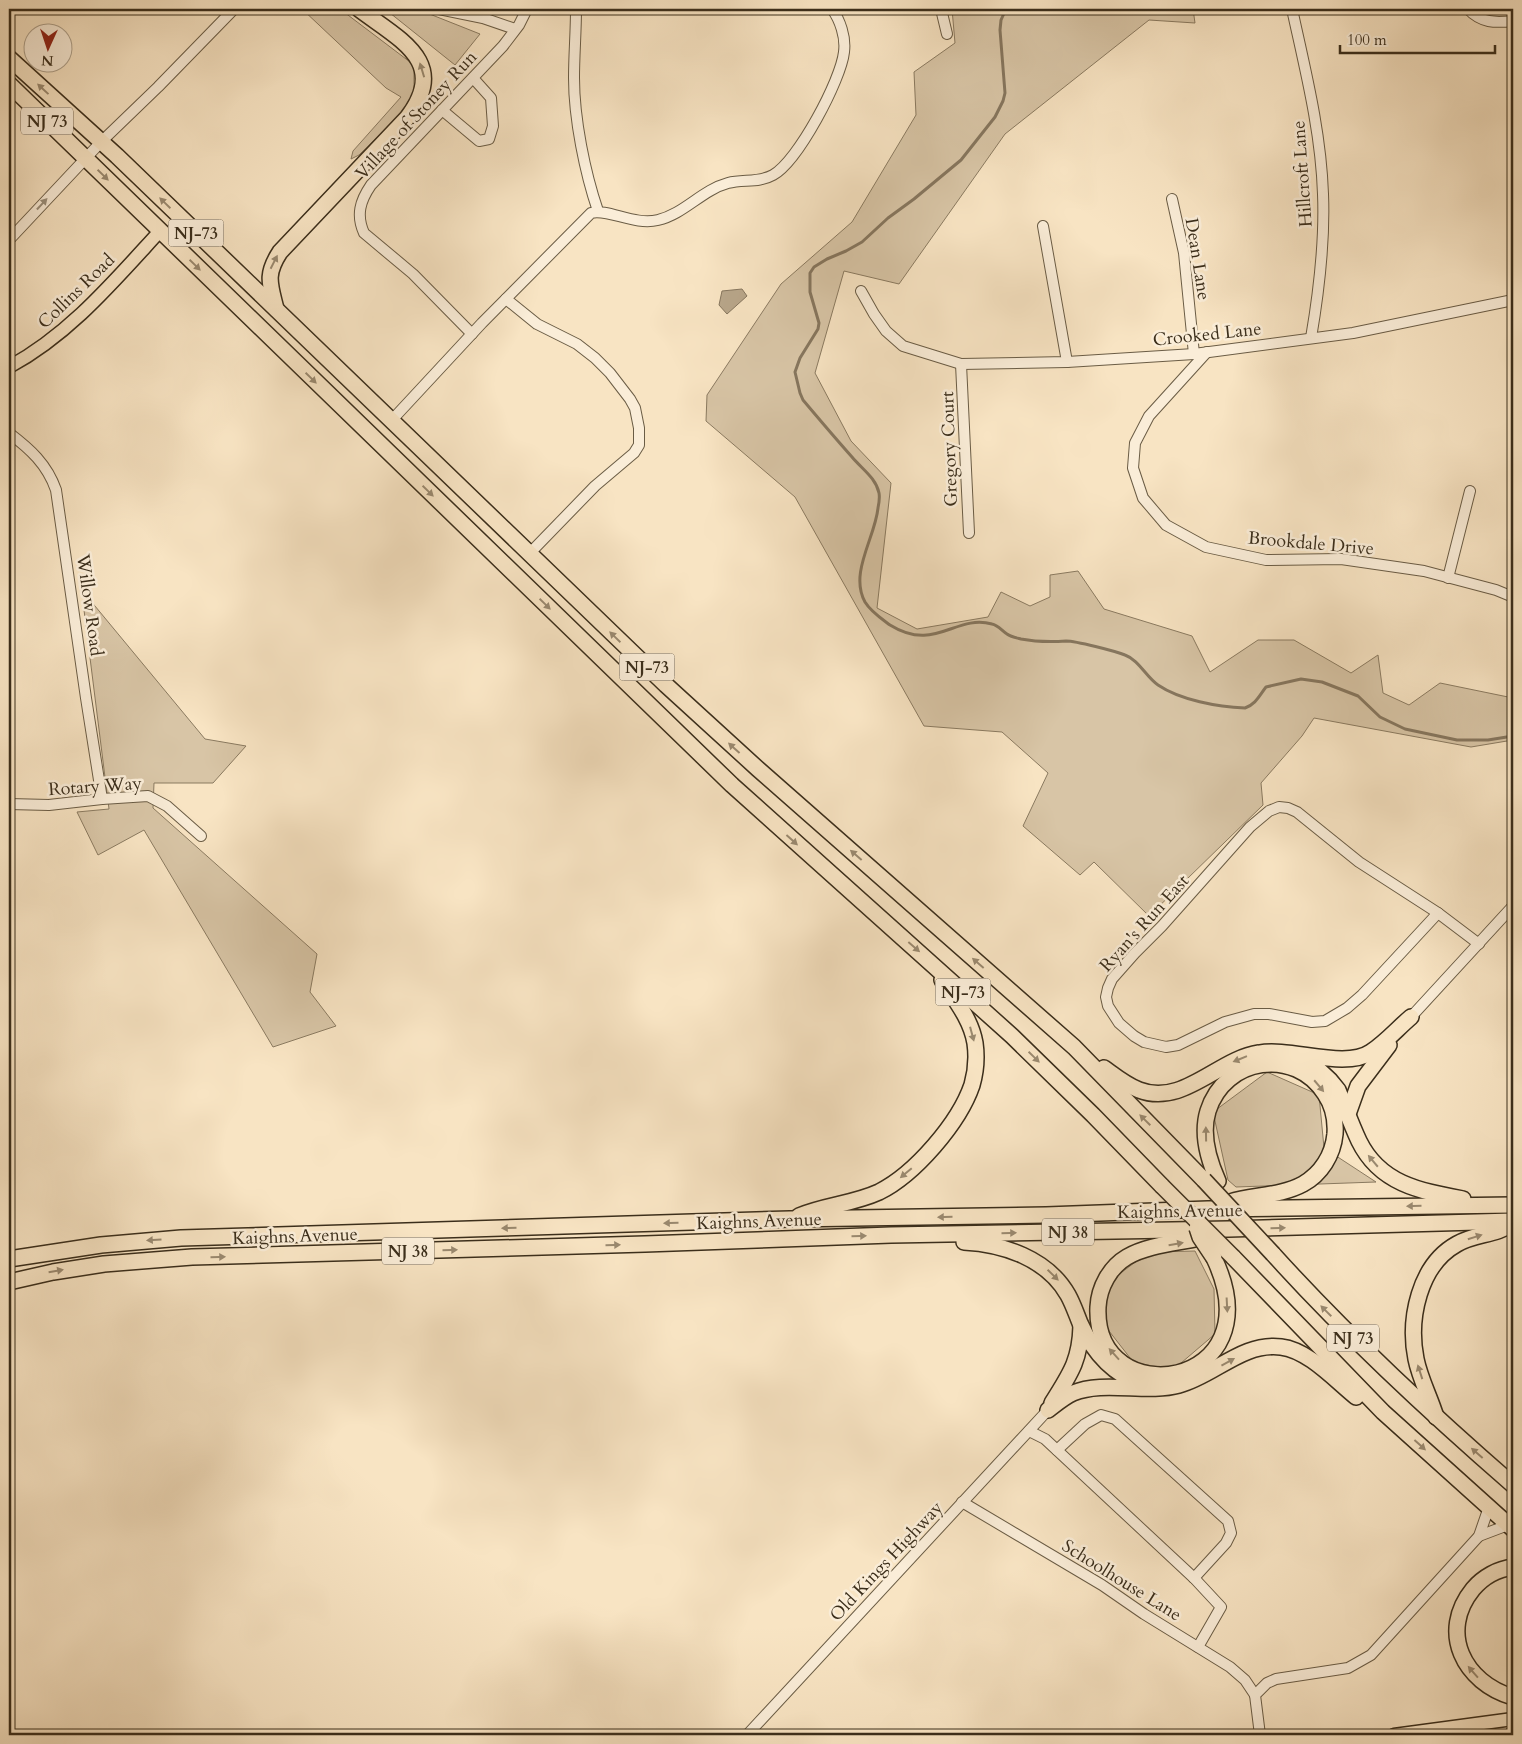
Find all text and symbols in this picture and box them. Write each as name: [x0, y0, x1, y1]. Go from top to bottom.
north arrow: [22, 22, 72, 72]
scale bar: [1340, 22, 1494, 54]
text: 100 m: [1347, 30, 1387, 50]
street label: Village of Stoney Run: [350, 45, 483, 185]
text: N: [41, 51, 54, 70]
one-way arrow: [417, 62, 425, 77]
one-way arrow: [37, 83, 49, 95]
road number: NJ 73: [21, 108, 73, 134]
street label: Hillcroft Lane: [1286, 120, 1319, 228]
one-way arrow: [97, 169, 109, 181]
one-way arrow: [159, 197, 171, 209]
one-way arrow: [36, 198, 48, 210]
street label: Dean Lane: [1179, 216, 1216, 302]
road number: NJ-73: [168, 220, 224, 247]
street label: Collins Road: [32, 248, 121, 335]
one-way arrow: [270, 255, 278, 270]
one-way arrow: [188, 258, 200, 270]
street label: Crooked Lane: [1151, 316, 1263, 353]
one-way arrow: [305, 371, 317, 383]
street label: Gregory Court: [935, 391, 964, 507]
one-way arrow: [422, 485, 434, 497]
street label: Brookdale Drive: [1247, 526, 1375, 561]
street label: Willow Road: [70, 552, 109, 658]
one-way arrow: [539, 598, 551, 610]
one-way arrow: [610, 631, 622, 643]
road number: NJ-73: [620, 654, 674, 680]
one-way arrow: [728, 742, 741, 753]
street label: Rotary Way: [47, 771, 143, 802]
one-way arrow: [785, 834, 797, 846]
one-way arrow: [850, 850, 862, 861]
street label: Ryan's Run East: [1094, 869, 1195, 977]
one-way arrow: [907, 941, 919, 953]
one-way arrow: [972, 957, 984, 969]
road number: NJ-73: [936, 979, 990, 1006]
one-way arrow: [969, 1026, 977, 1041]
one-way arrow: [1027, 1051, 1039, 1063]
one-way arrow: [1233, 1055, 1247, 1063]
one-way arrow: [1313, 1080, 1324, 1093]
one-way arrow: [1139, 1114, 1151, 1126]
one-way arrow: [1202, 1126, 1210, 1142]
one-way arrow: [1367, 1154, 1378, 1167]
one-way arrow: [900, 1167, 913, 1178]
street label: Kaighns Avenue: [1117, 1198, 1243, 1225]
one-way arrow: [1406, 1203, 1422, 1211]
street label: Kaighns Avenue: [696, 1207, 822, 1236]
one-way arrow: [937, 1213, 953, 1221]
road number: NJ 38: [1042, 1218, 1094, 1246]
one-way arrow: [663, 1219, 679, 1227]
street label: Kaighns Avenue: [232, 1222, 358, 1251]
one-way arrow: [1270, 1223, 1286, 1231]
one-way arrow: [501, 1224, 517, 1232]
one-way arrow: [1001, 1229, 1017, 1237]
one-way arrow: [851, 1231, 867, 1239]
one-way arrow: [1467, 1233, 1482, 1241]
one-way arrow: [146, 1236, 162, 1244]
road number: NJ 38: [382, 1238, 434, 1264]
one-way arrow: [1168, 1239, 1184, 1247]
one-way arrow: [605, 1241, 621, 1249]
one-way arrow: [443, 1246, 459, 1254]
one-way arrow: [210, 1253, 226, 1261]
one-way arrow: [49, 1267, 65, 1275]
one-way arrow: [1046, 1269, 1058, 1281]
one-way arrow: [1223, 1297, 1231, 1313]
one-way arrow: [1320, 1305, 1332, 1317]
road number: NJ 73: [1327, 1325, 1379, 1352]
one-way arrow: [1108, 1348, 1120, 1360]
one-way arrow: [1221, 1357, 1234, 1366]
one-way arrow: [1415, 1364, 1423, 1379]
one-way arrow: [1413, 1439, 1425, 1451]
one-way arrow: [1471, 1447, 1483, 1459]
street label: Old Kings Highway: [824, 1495, 949, 1627]
street label: Schoolhouse Lane: [1057, 1534, 1186, 1627]
one-way arrow: [1467, 1666, 1478, 1679]

